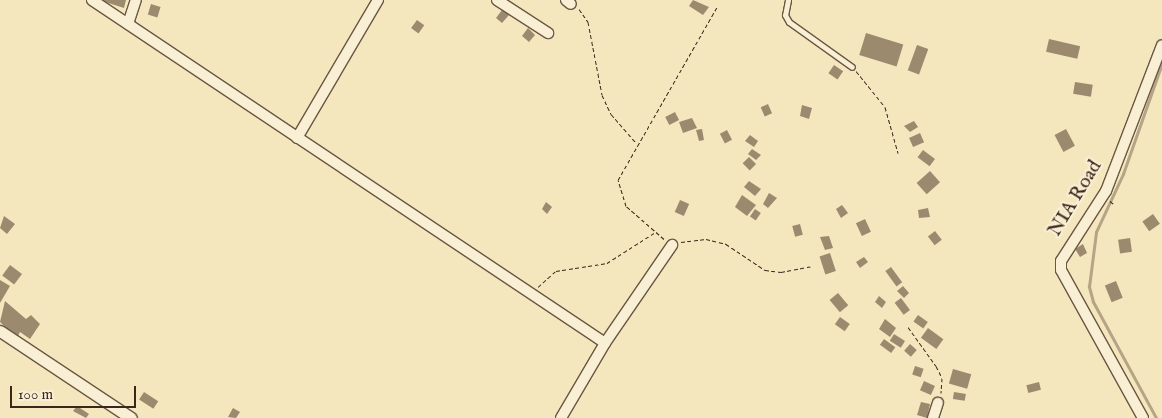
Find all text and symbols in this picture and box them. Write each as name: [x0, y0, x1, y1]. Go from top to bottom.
street label: NIA Road: [1044, 157, 1108, 241]
scale bar: [12, 376, 139, 408]
text: 100 m: [18, 385, 53, 404]

